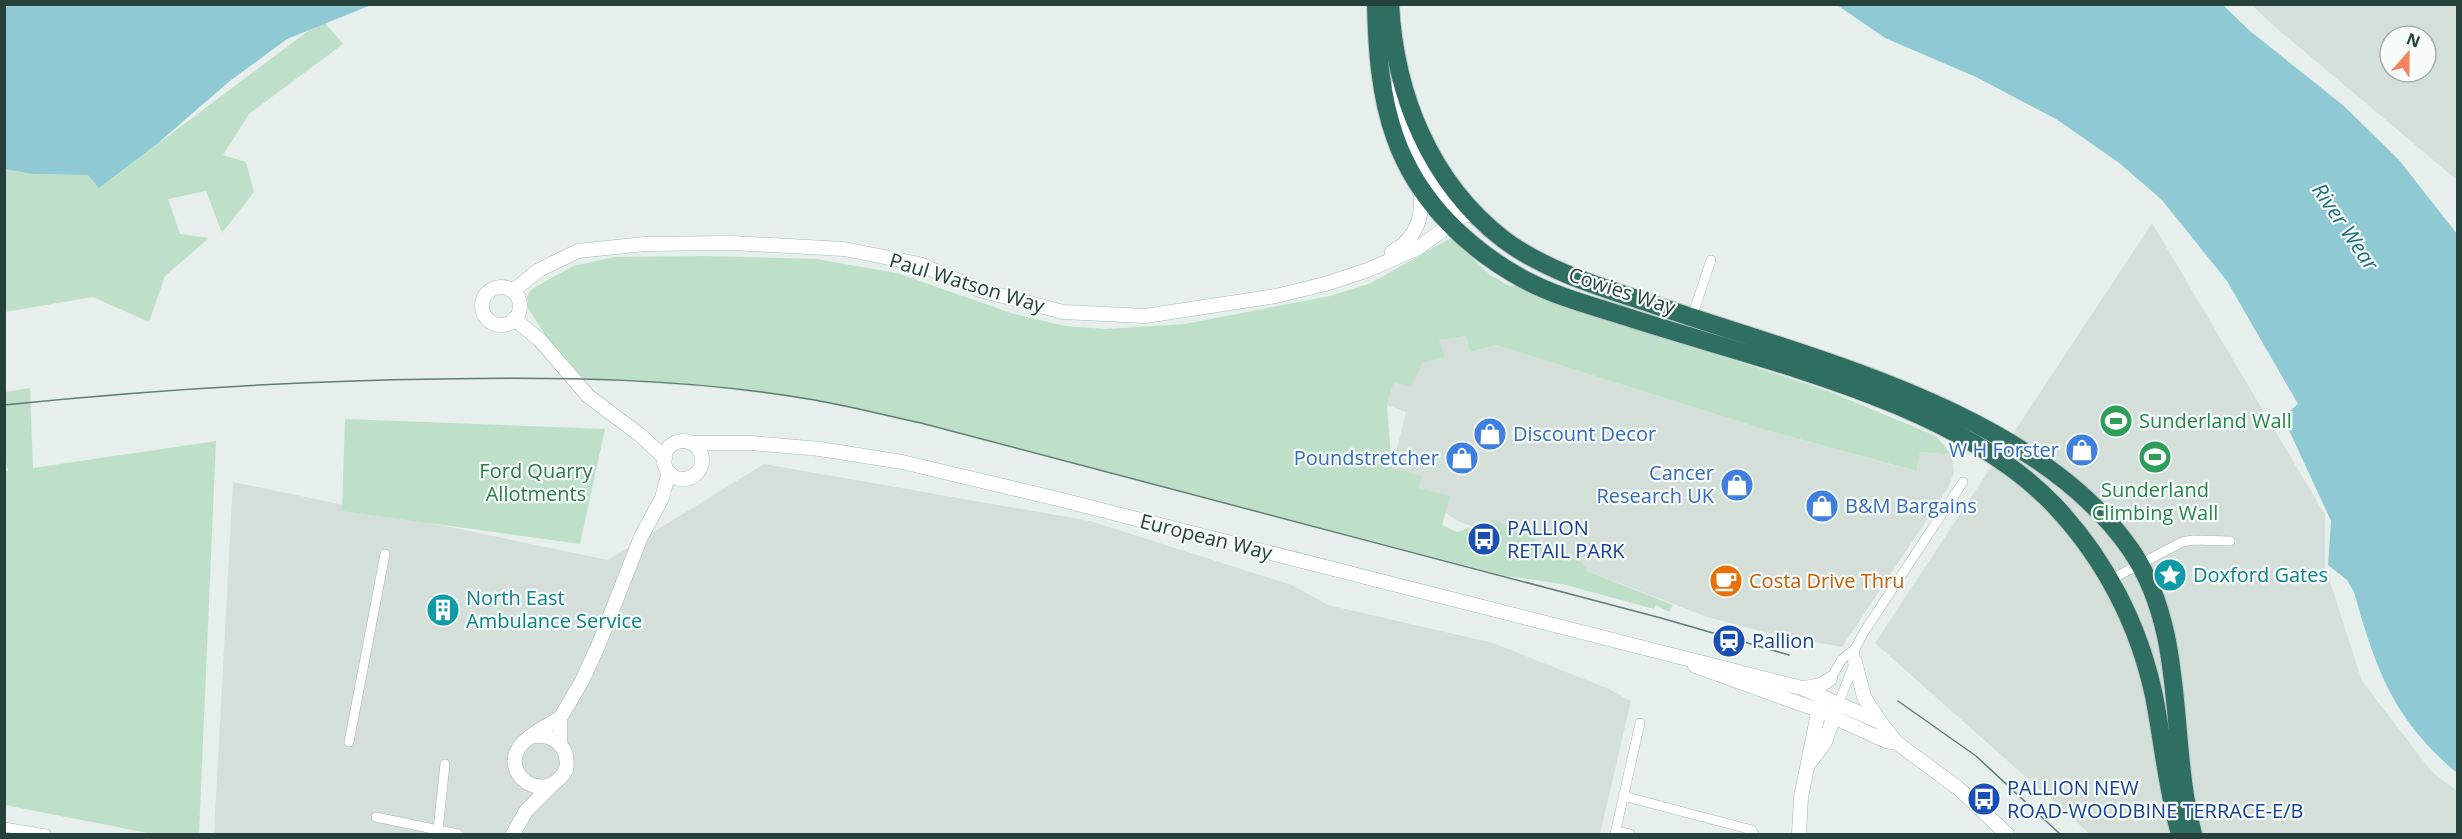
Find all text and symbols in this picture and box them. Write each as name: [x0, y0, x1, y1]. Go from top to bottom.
north arrow: [2378, 24, 2438, 84]
text: N: [2403, 27, 2423, 53]
water label: River Wear: [2306, 177, 2386, 276]
street label: Paul Watson Way: [886, 246, 1049, 319]
street label: Cowies Way: [1565, 261, 1680, 321]
sports icon: Sunderland Wall: [2098, 403, 2134, 439]
place label: Sunderland Wall: [2139, 407, 2292, 434]
shop icon: Discount Decor: [1472, 416, 1508, 452]
place label: Discount Decor: [1513, 420, 1656, 447]
shop icon: W H Forster: [2064, 432, 2100, 468]
place label: W H Forster: [1949, 436, 2059, 463]
sports icon: Sunderland Climbing Wall: [2137, 439, 2173, 475]
shop icon: Poundstretcher: [1444, 440, 1480, 476]
place label: Poundstretcher: [1294, 444, 1439, 471]
park label: Ford Quarry Allotments: [479, 457, 594, 507]
place label: Cancer Research UK: [1597, 459, 1715, 509]
shop icon: Cancer Research UK: [1719, 467, 1755, 503]
place label: Sunderland Climbing Wall: [2092, 476, 2218, 526]
shop icon: B&M Bargains: [1804, 488, 1840, 524]
place label: B&M Bargains: [1845, 492, 1977, 519]
street label: European Way: [1137, 507, 1276, 566]
place label: PALLION RETAIL PARK: [1507, 514, 1625, 564]
bus stop icon: PALLION RETAIL PARK: [1466, 521, 1502, 557]
place icon: Doxford Gates: [2152, 557, 2188, 593]
place label: Doxford Gates: [2193, 561, 2328, 588]
cafe icon: Costa Drive Thru: [1708, 563, 1744, 599]
place label: Costa Drive Thru: [1749, 567, 1904, 594]
place label: North East Ambulance Service: [466, 584, 642, 634]
building icon: North East Ambulance Service: [425, 592, 461, 628]
station icon: Pallion: [1711, 623, 1747, 659]
place label: Pallion: [1752, 627, 1815, 654]
place label: PALLION NEW ROAD-WOODBINE TERRACE-E/B: [2007, 774, 2303, 824]
bus stop icon: PALLION NEW ROAD-WOODBINE TERRACE-E/B: [1966, 781, 2002, 817]

